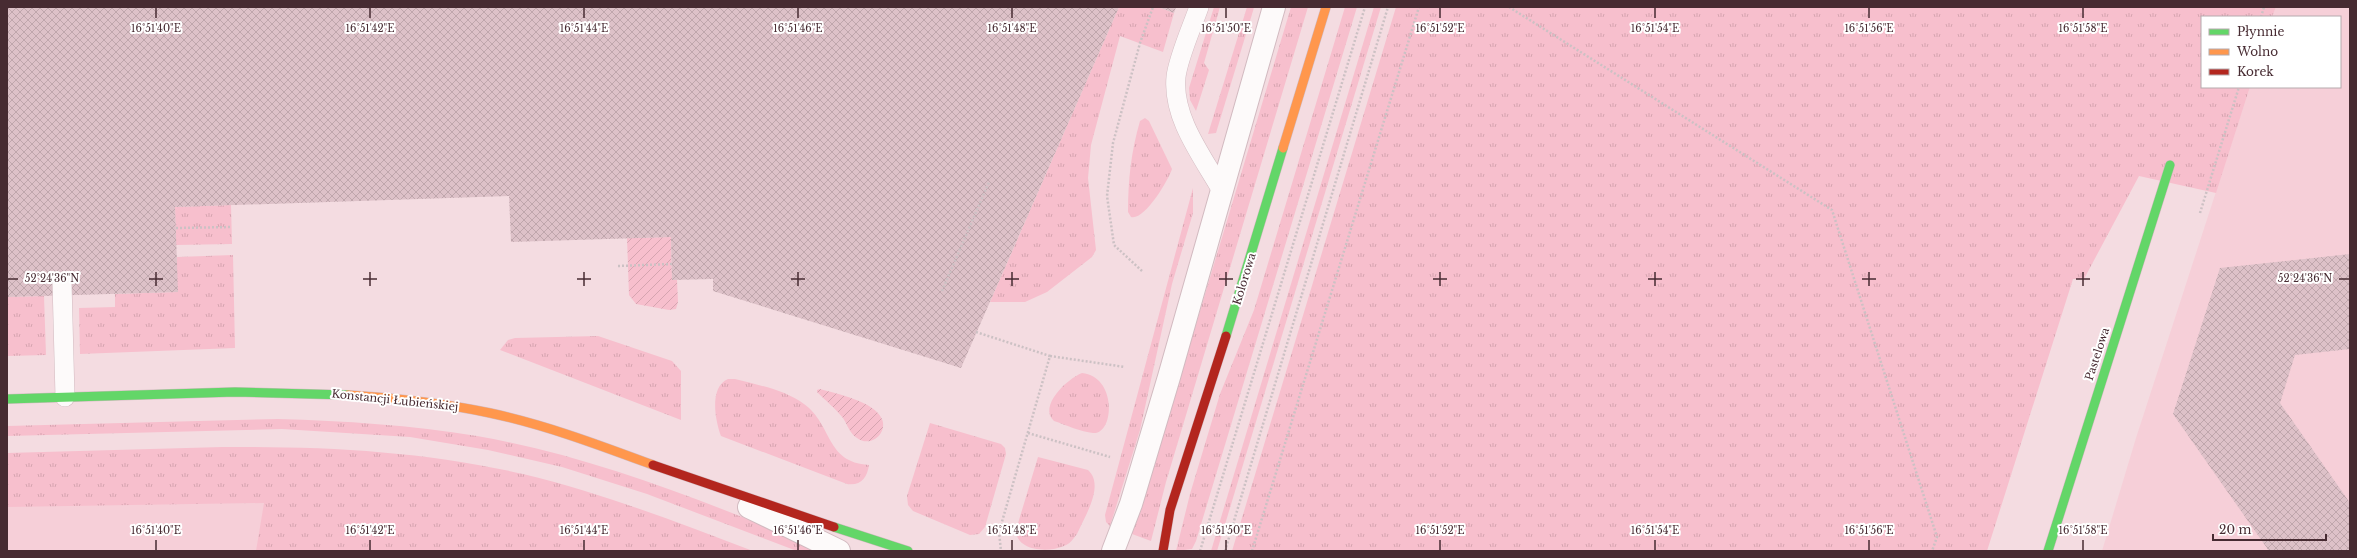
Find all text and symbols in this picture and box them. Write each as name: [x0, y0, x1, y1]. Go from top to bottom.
legend: [2201, 16, 2341, 88]
text: 16°51'40"E: [131, 22, 181, 35]
text: 16°51'42"E: [346, 22, 395, 35]
text: 16°51'44"E: [560, 22, 608, 35]
text: 16°51'46"E: [773, 22, 823, 35]
text: 16°51'48"E: [988, 22, 1036, 35]
text: 16°51'50"E: [1201, 22, 1251, 35]
text: 16°51'52"E: [1416, 22, 1464, 35]
text: 16°51'54"E: [1631, 22, 1679, 35]
text: 16°51'56"E: [1844, 22, 1894, 35]
text: 16°51'58"E: [2059, 22, 2107, 35]
text: Płynnie: [2237, 24, 2284, 39]
text: Wolno: [2236, 44, 2278, 59]
text: Korek: [2237, 64, 2274, 79]
street label: Kolorowa: [1229, 250, 1259, 307]
text: 52°24'36"N: [25, 272, 79, 285]
text: 52°24'36"N: [2278, 272, 2332, 285]
street label: Pastelowa: [2082, 325, 2112, 382]
street label: Konstancji Łubieńskiej: [331, 386, 459, 414]
scale bar: [2213, 516, 2326, 542]
text: 20 m: [2219, 522, 2251, 537]
text: 16°51'40"E: [131, 524, 181, 537]
text: 16°51'42"E: [346, 524, 395, 537]
text: 16°51'44"E: [560, 524, 608, 537]
text: 16°51'46"E: [773, 524, 823, 537]
text: 16°51'48"E: [988, 524, 1036, 537]
text: 16°51'50"E: [1201, 524, 1251, 537]
text: 16°51'52"E: [1416, 524, 1464, 537]
text: 16°51'54"E: [1631, 524, 1679, 537]
text: 16°51'56"E: [1844, 524, 1894, 537]
text: 16°51'58"E: [2059, 524, 2107, 537]

